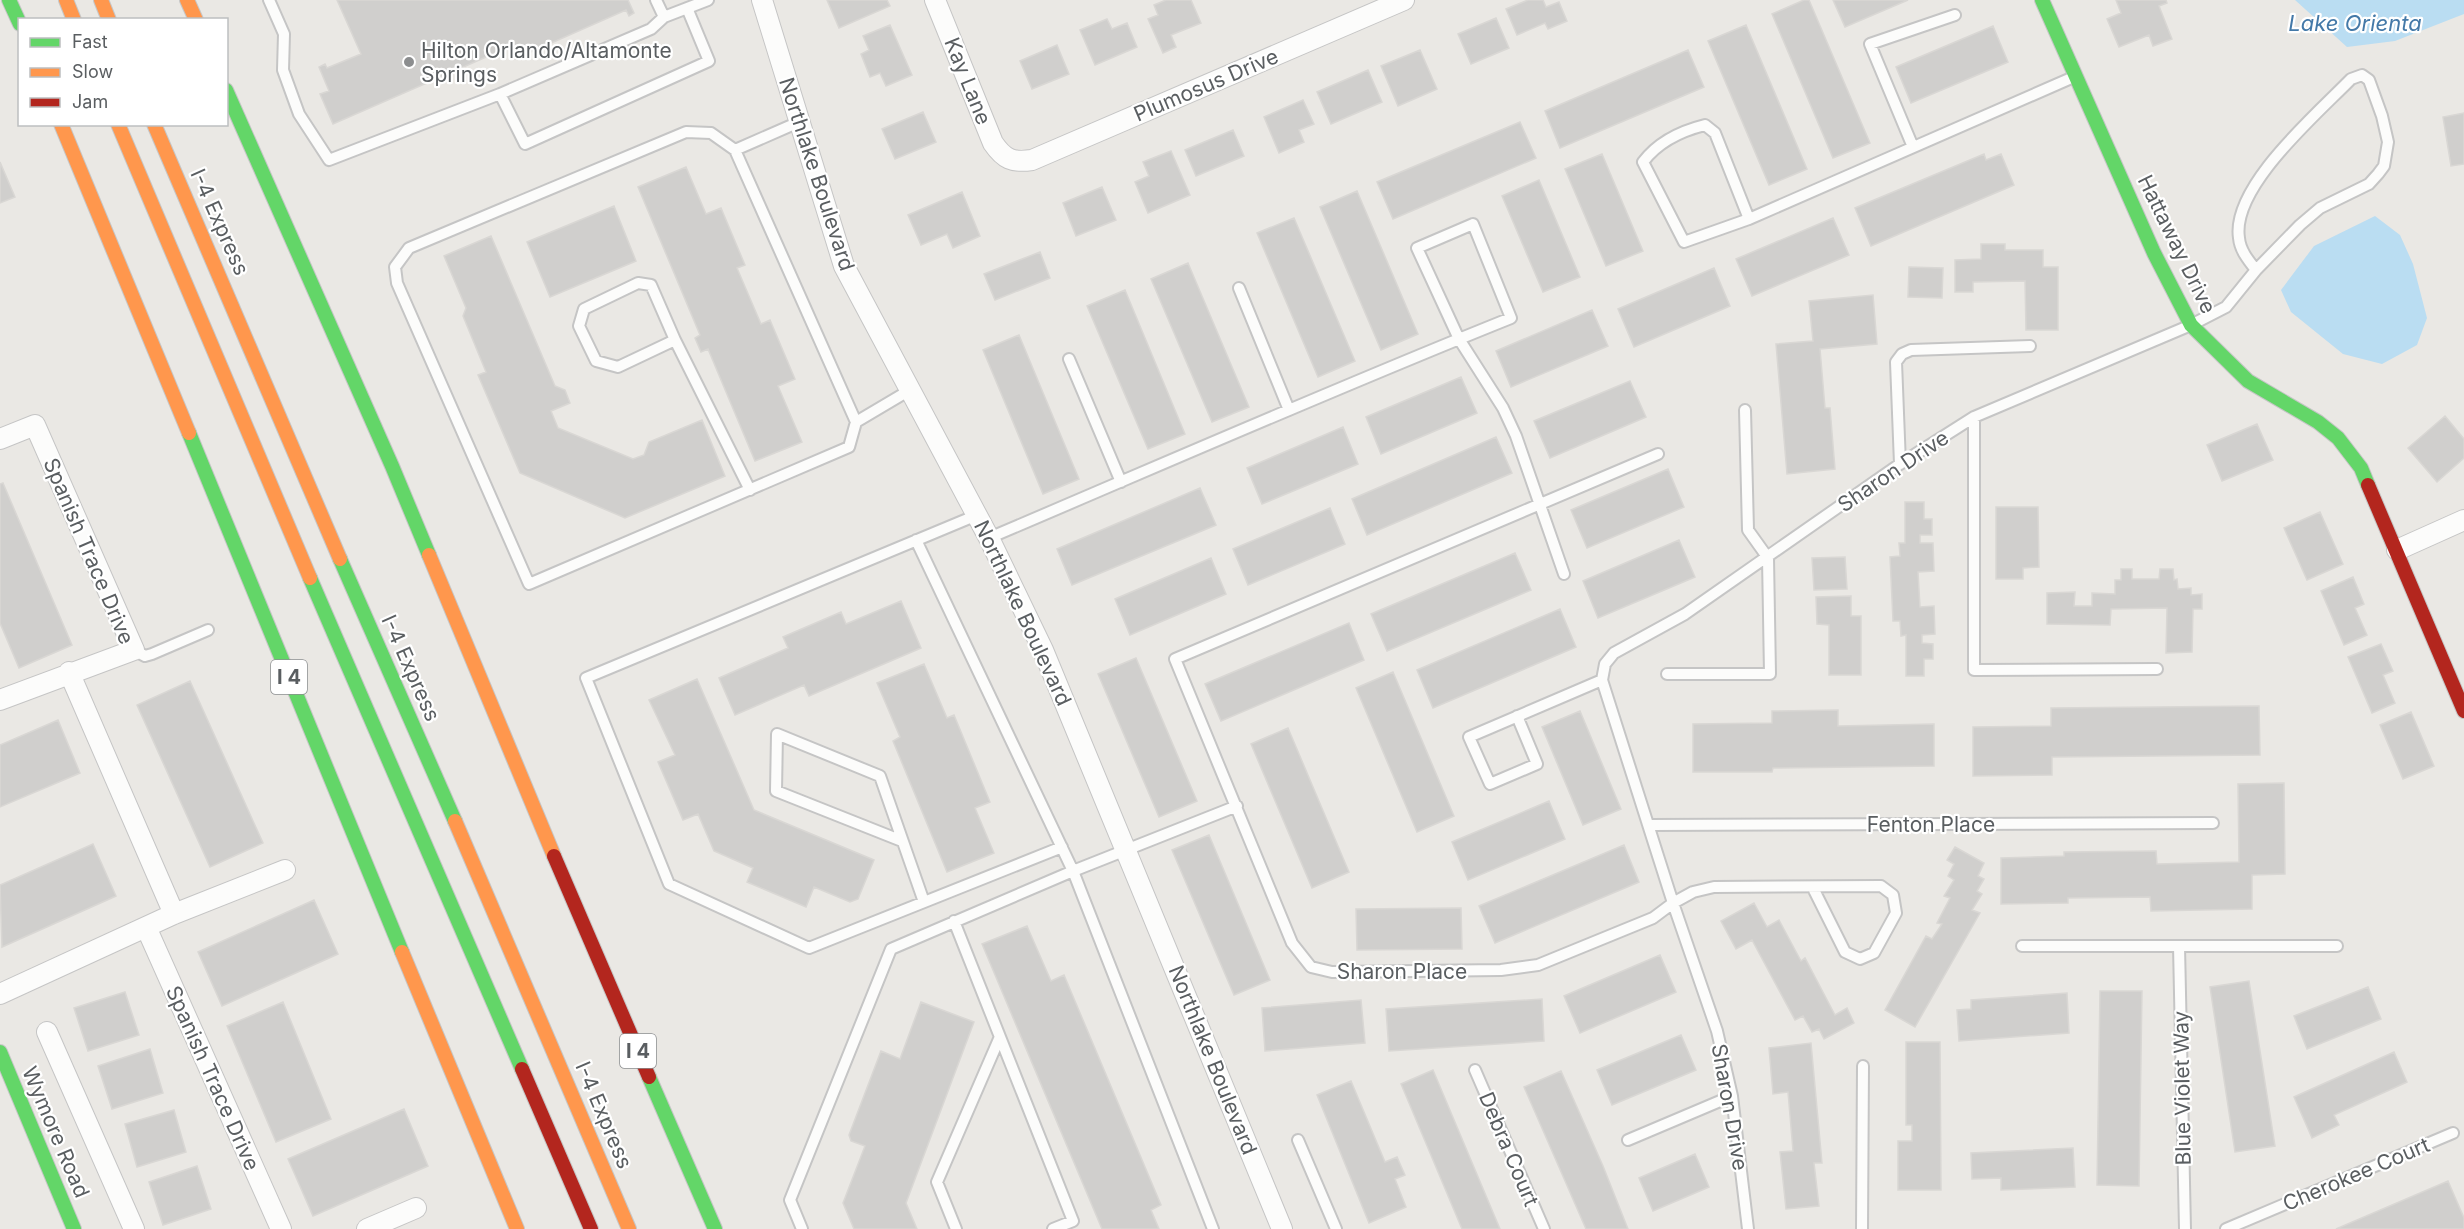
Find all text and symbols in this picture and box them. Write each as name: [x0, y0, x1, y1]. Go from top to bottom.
water label: Lake Orienta: [2288, 10, 2422, 36]
legend: [18, 18, 228, 126]
text: Fast: [72, 31, 108, 52]
street label: Kay Lane: [939, 34, 997, 128]
place label: Hilton Orlando/Altamonte Springs: [421, 38, 672, 87]
street label: Plumosus Drive: [1130, 43, 1282, 127]
marker: Hilton Orlando/Altamonte Springs: [402, 55, 416, 69]
text: Slow: [72, 61, 113, 82]
street label: Northlake Boulevard: [774, 74, 860, 274]
text: Jam: [72, 91, 108, 112]
street label: I-4 Express: [185, 165, 255, 279]
street label: Hattaway Drive: [2133, 171, 2221, 317]
street label: Sharon Drive: [1833, 425, 1953, 517]
street label: Spanish Trace Drive: [39, 454, 139, 648]
street label: Northlake Boulevard: [969, 516, 1077, 710]
street label: I-4 Express: [376, 611, 446, 725]
road number: I 4: [271, 660, 307, 694]
street label: Fenton Place: [1867, 812, 1995, 837]
street label: Sharon Place: [1337, 959, 1467, 984]
street label: Northlake Boulevard: [1164, 962, 1262, 1158]
street label: Spanish Trace Drive: [161, 982, 265, 1174]
street label: Blue Violet Way: [2168, 1010, 2196, 1165]
road number: I 4: [620, 1034, 656, 1068]
street label: Sharon Drive: [1707, 1042, 1753, 1172]
street label: I-4 Express: [570, 1058, 638, 1172]
street label: Wymore Road: [17, 1063, 95, 1201]
street label: Debra Court: [1474, 1088, 1544, 1210]
street label: Cherokee Court: [2279, 1132, 2433, 1216]

